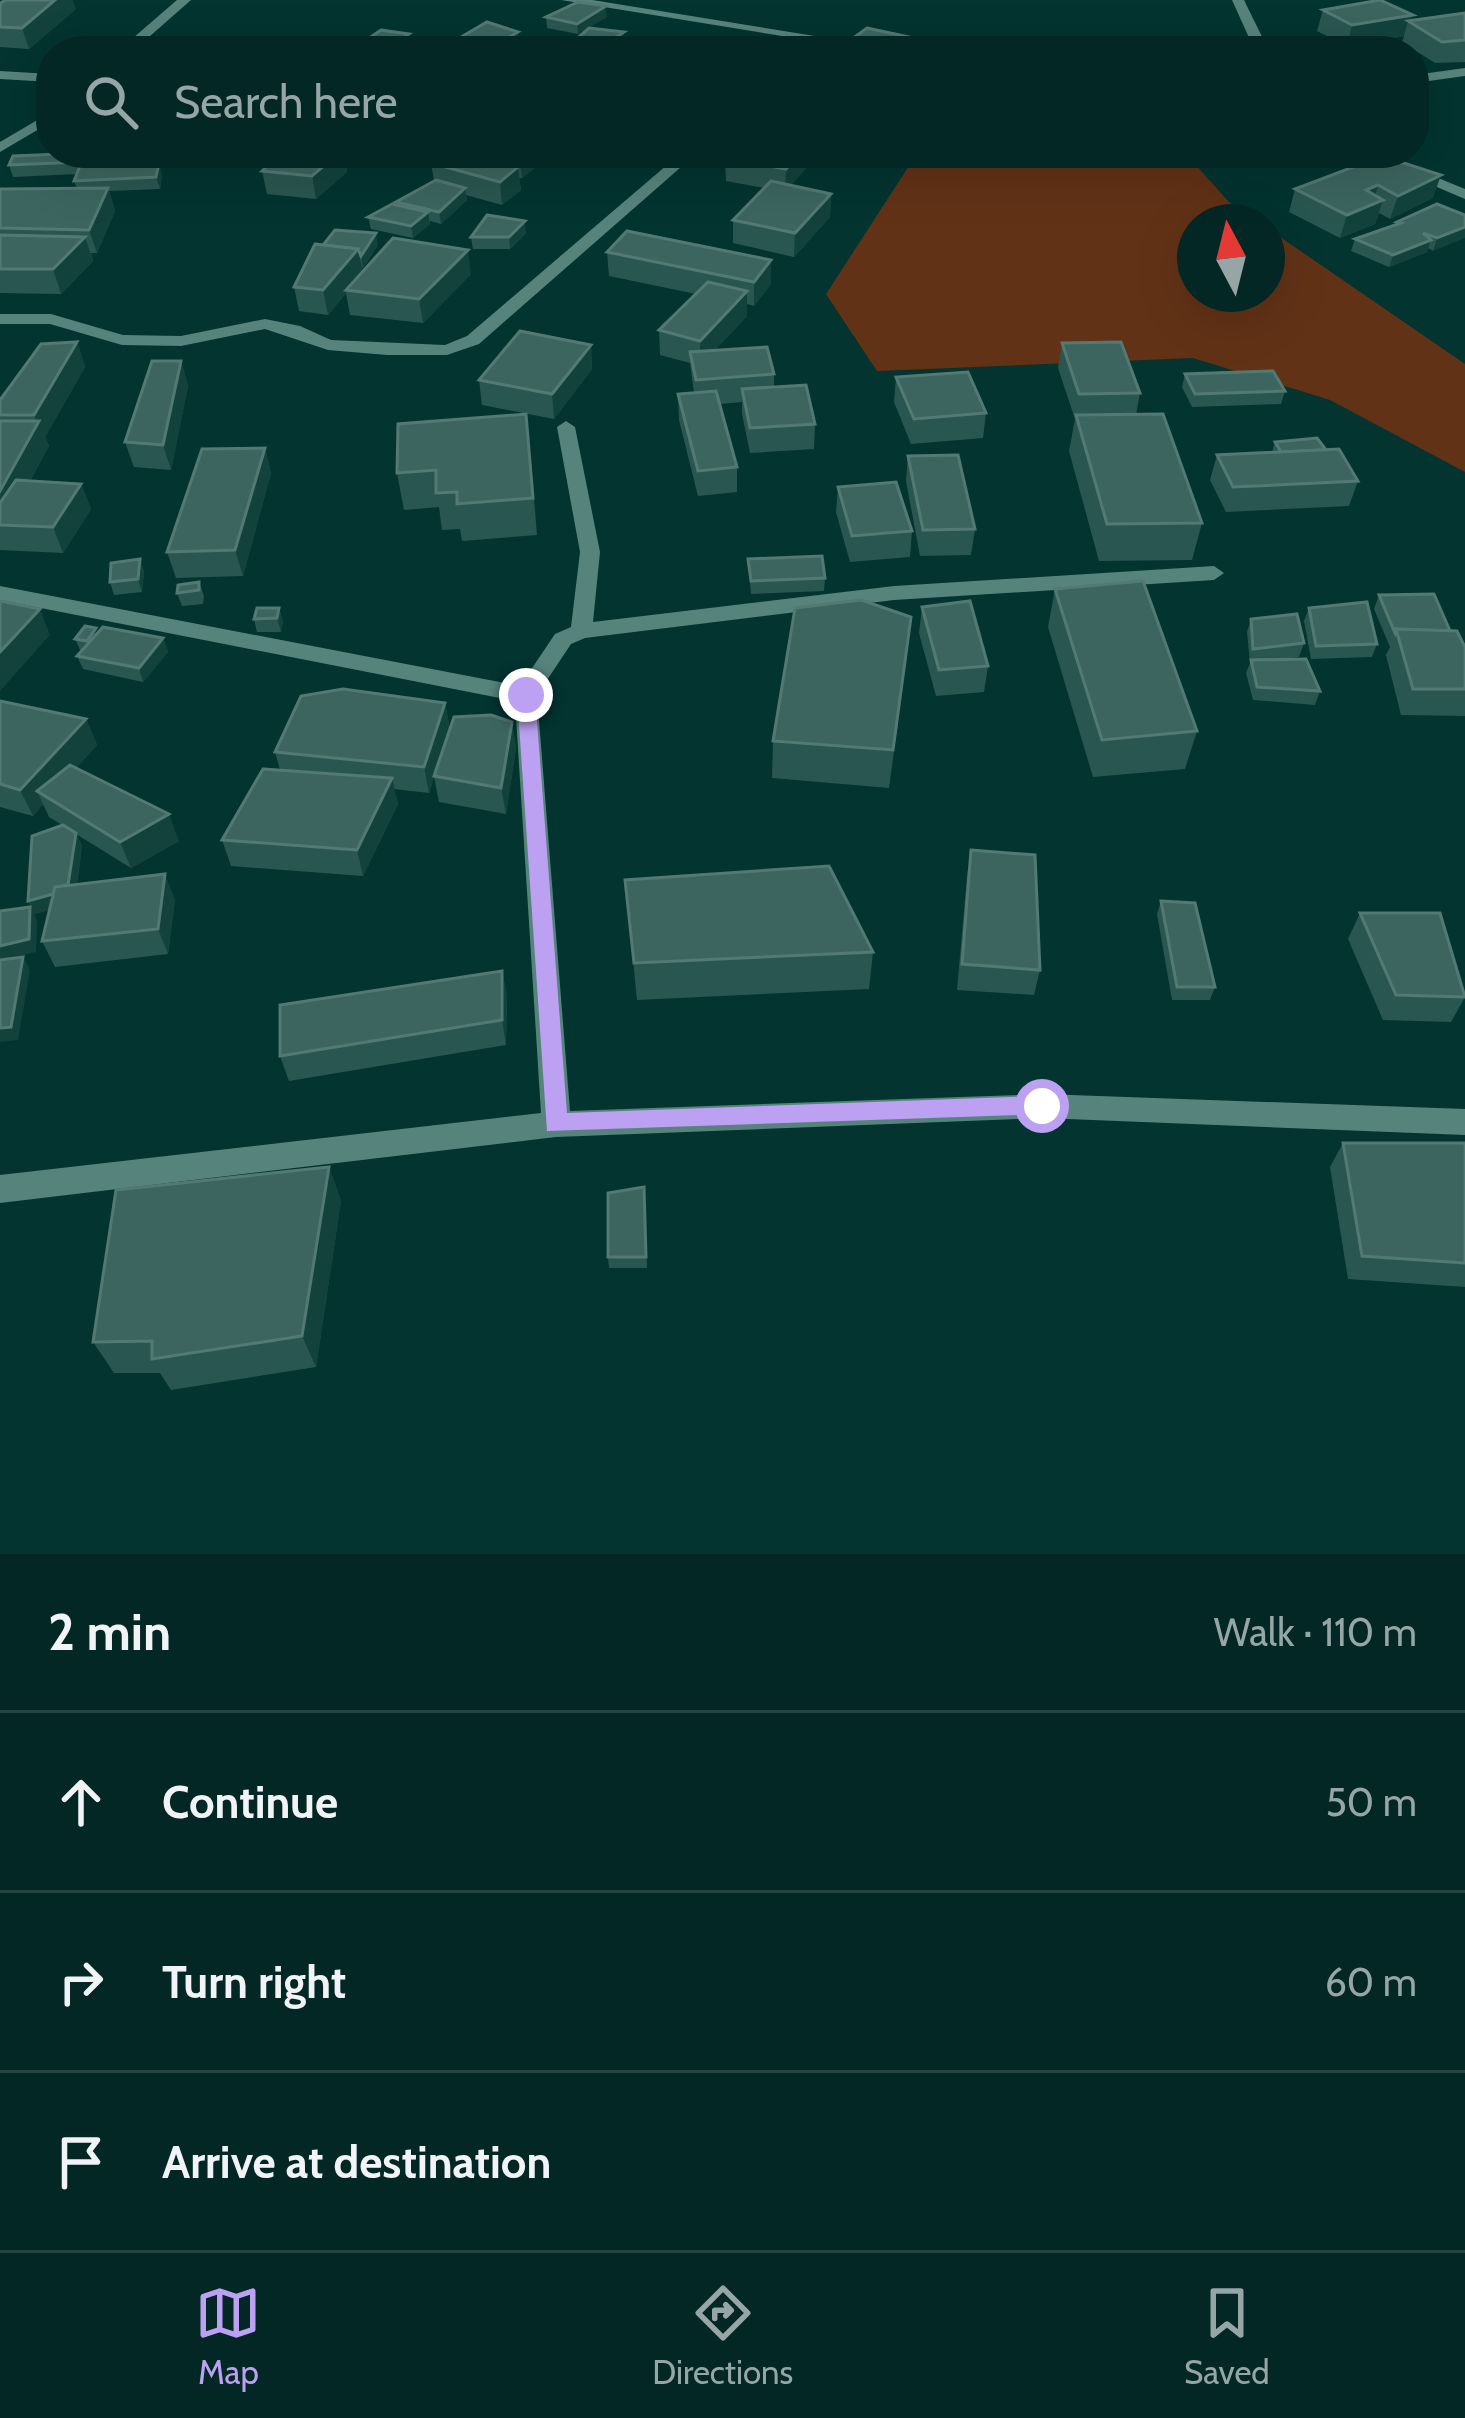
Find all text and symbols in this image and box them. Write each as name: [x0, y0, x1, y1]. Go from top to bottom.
search box: [36, 36, 1429, 168]
icon: search: [78, 69, 144, 135]
text: Search here: [174, 75, 398, 129]
north arrow: [1177, 204, 1285, 312]
route end: [499, 668, 553, 722]
route start: [1015, 1079, 1069, 1133]
text: 2 min: [48, 1601, 171, 1663]
text: Walk · 110 m: [1214, 1608, 1417, 1656]
icon: ahead: [48, 1769, 114, 1835]
text: Continue: [162, 1775, 338, 1829]
text: 50 m: [1326, 1778, 1417, 1826]
icon: right: [48, 1949, 114, 2015]
text: Turn right: [162, 1955, 346, 2009]
text: 60 m: [1325, 1958, 1417, 2006]
icon: arrive: [48, 2129, 114, 2195]
text: Arrive at destination: [162, 2135, 551, 2189]
tab: Map: [195, 2280, 261, 2392]
tab: Directions: [652, 2280, 793, 2392]
tab: Saved: [1184, 2280, 1270, 2392]

